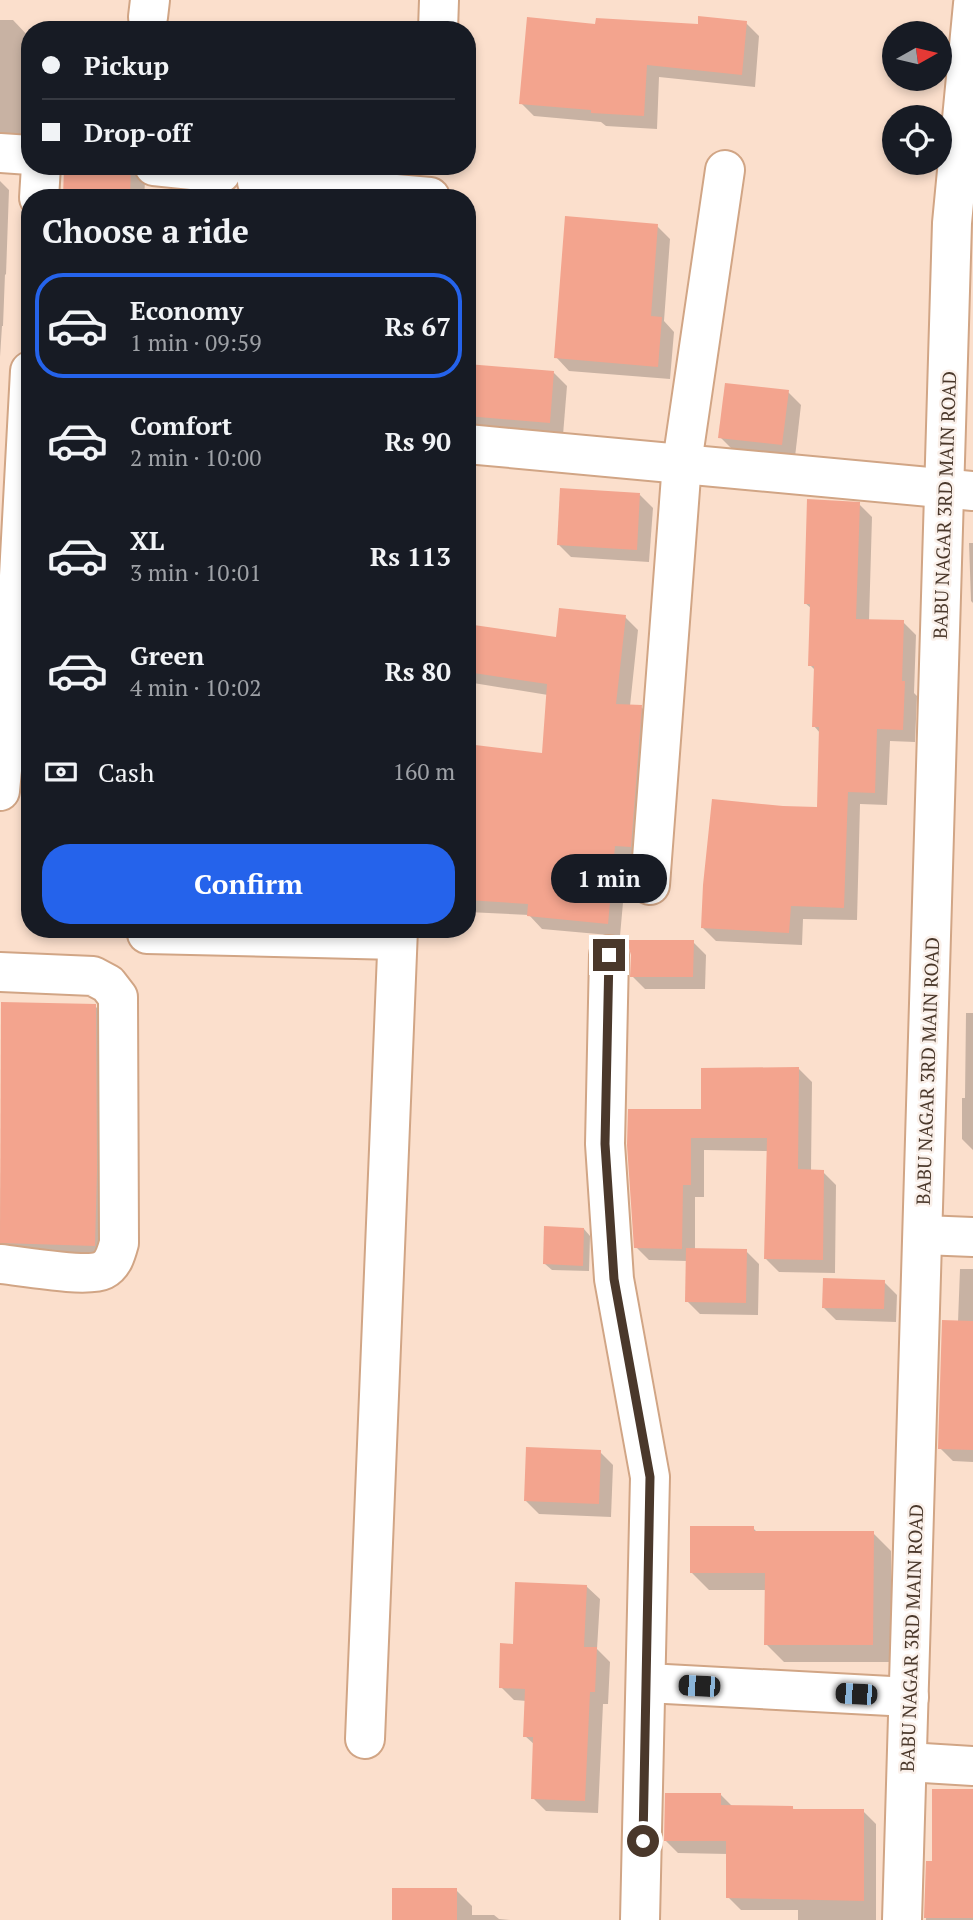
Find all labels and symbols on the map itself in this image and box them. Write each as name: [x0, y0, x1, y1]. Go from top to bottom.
north arrow: [882, 21, 952, 91]
street label: BABU NAGAR 3RD MAIN ROAD: [927, 370, 961, 640]
callout: 1 min: [551, 853, 667, 902]
street label: BABU NAGAR 3RD MAIN ROAD: [910, 936, 944, 1206]
route end: [593, 939, 625, 971]
street label: BABU NAGAR 3RD MAIN ROAD: [894, 1503, 928, 1773]
car: [678, 1674, 721, 1698]
car: [835, 1682, 878, 1706]
route start: [627, 1825, 659, 1857]

